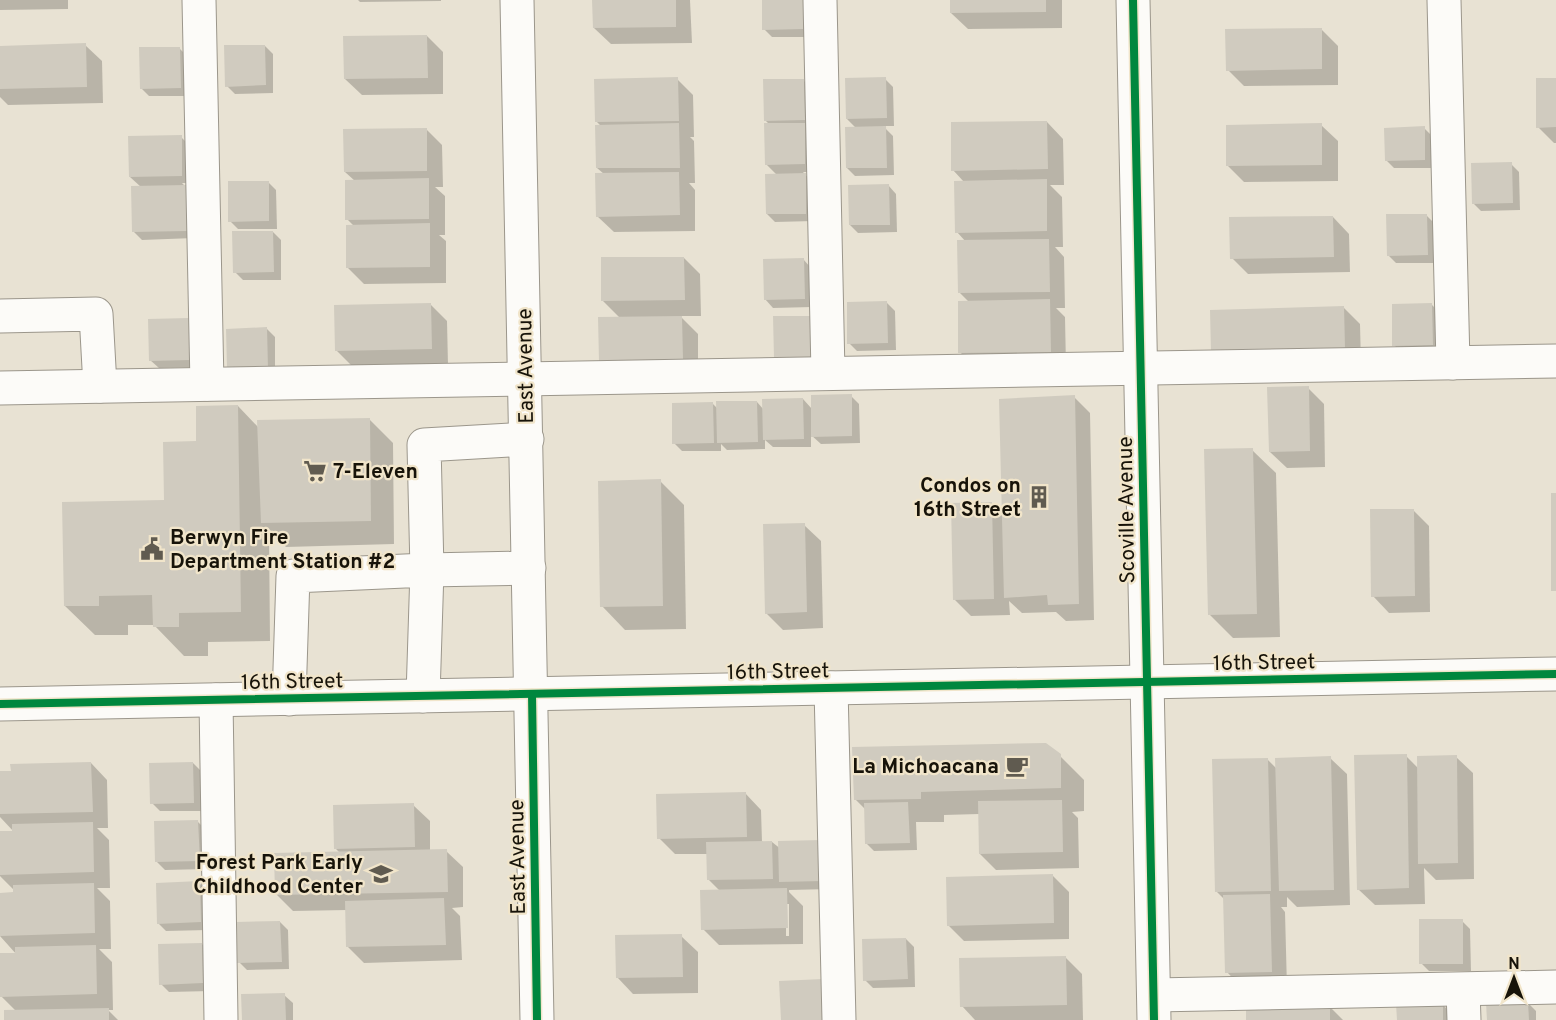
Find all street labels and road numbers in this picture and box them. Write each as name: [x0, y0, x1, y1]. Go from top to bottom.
street label: East Avenue: [512, 308, 541, 424]
street label: Scoville Avenue: [1113, 436, 1142, 584]
street label: 16th Street: [1213, 649, 1315, 678]
street label: 16th Street: [727, 658, 829, 687]
street label: 16th Street: [241, 668, 343, 697]
street label: East Avenue: [504, 799, 533, 915]

